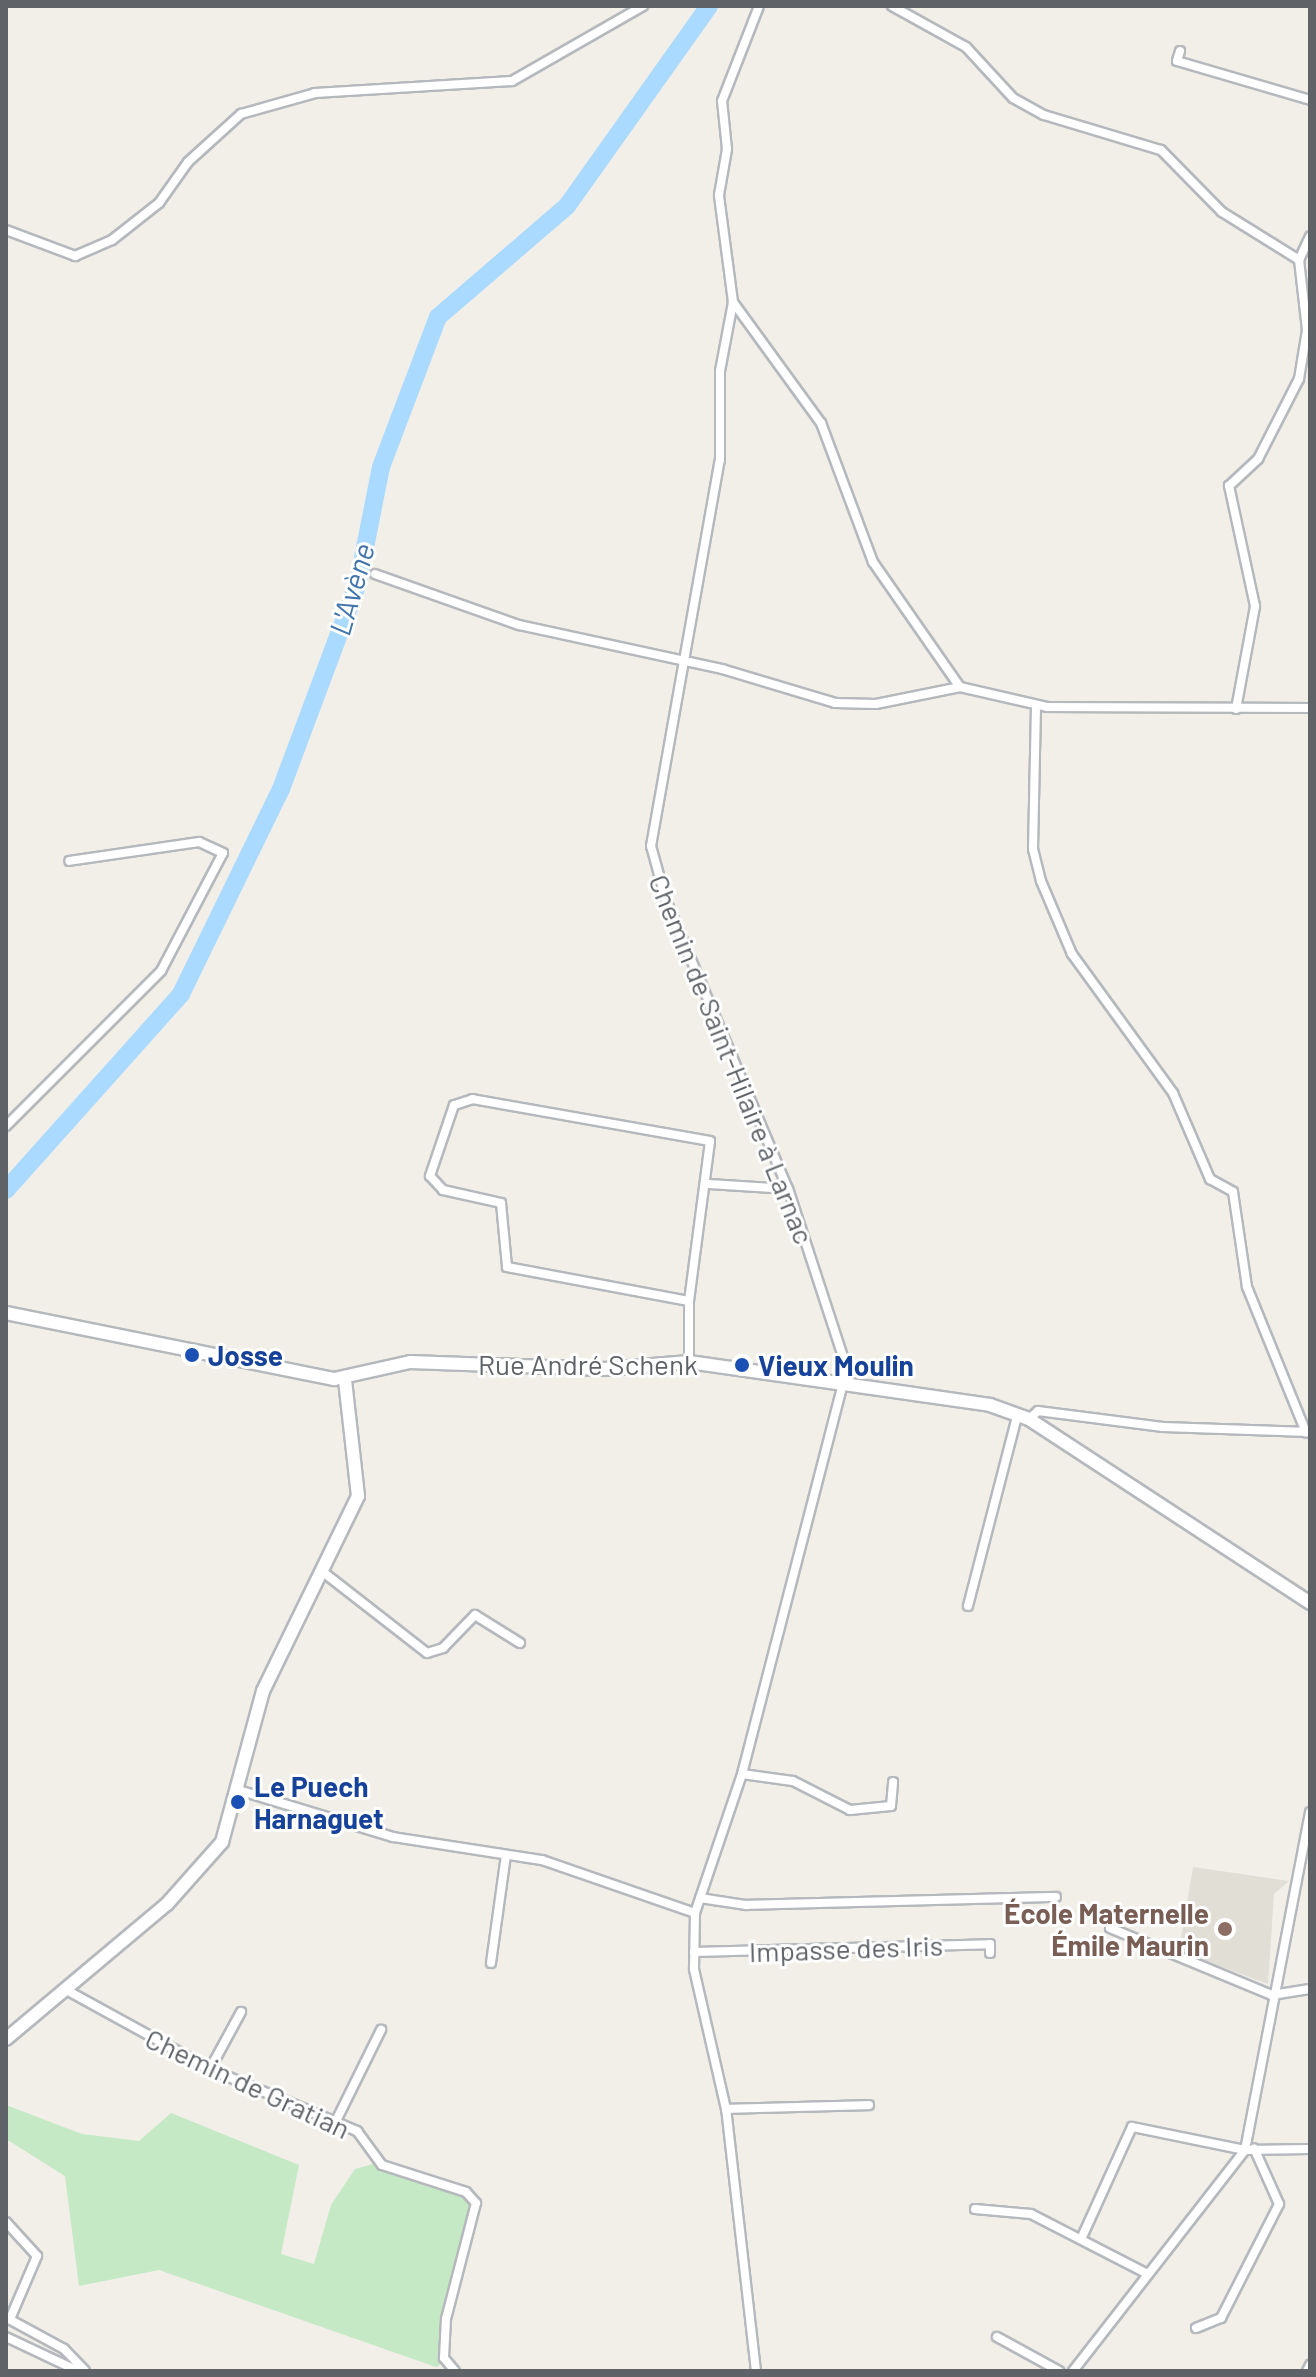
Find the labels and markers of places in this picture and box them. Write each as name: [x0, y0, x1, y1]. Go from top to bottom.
place label: Josse: [208, 1338, 283, 1372]
marker: Josse: [183, 1346, 201, 1364]
place label: Vieux Moulin: [758, 1348, 914, 1382]
marker: Vieux Moulin: [733, 1356, 751, 1374]
place label: Le Puech Harnaguet: [254, 1769, 384, 1835]
marker: Le Puech Harnaguet: [229, 1793, 247, 1811]
place label: École Maternelle Émile Maurin: [1004, 1896, 1209, 1962]
marker: École Maternelle Émile Maurin: [1216, 1920, 1234, 1938]

